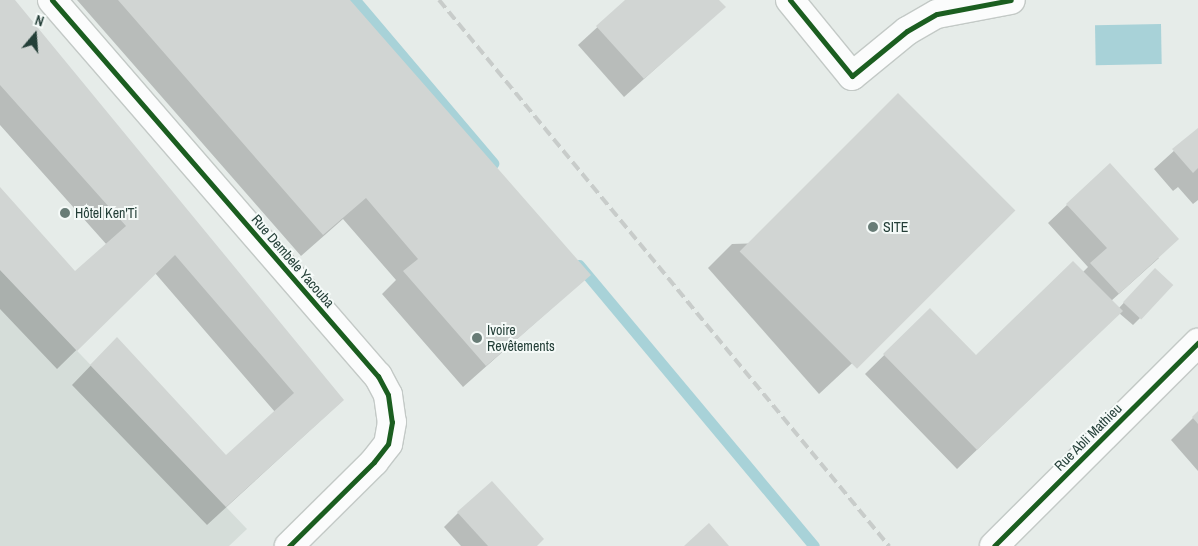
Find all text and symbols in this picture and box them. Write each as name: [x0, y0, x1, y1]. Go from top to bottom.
north arrow: [10, 10, 60, 60]
text: N: [33, 11, 46, 31]
place label: Hôtel Ken'Ti: [75, 205, 138, 221]
marker: Hôtel Ken'Ti: [59, 207, 71, 219]
street label: Rue Dembele Yacouba: [248, 211, 338, 311]
place label: SITE: [883, 219, 909, 235]
marker: SITE: [867, 221, 879, 233]
place label: Ivoire Revêtements: [487, 322, 555, 354]
marker: Ivoire Revêtements: [471, 332, 483, 344]
street label: Rue Abli Mathieu: [1051, 400, 1125, 474]

